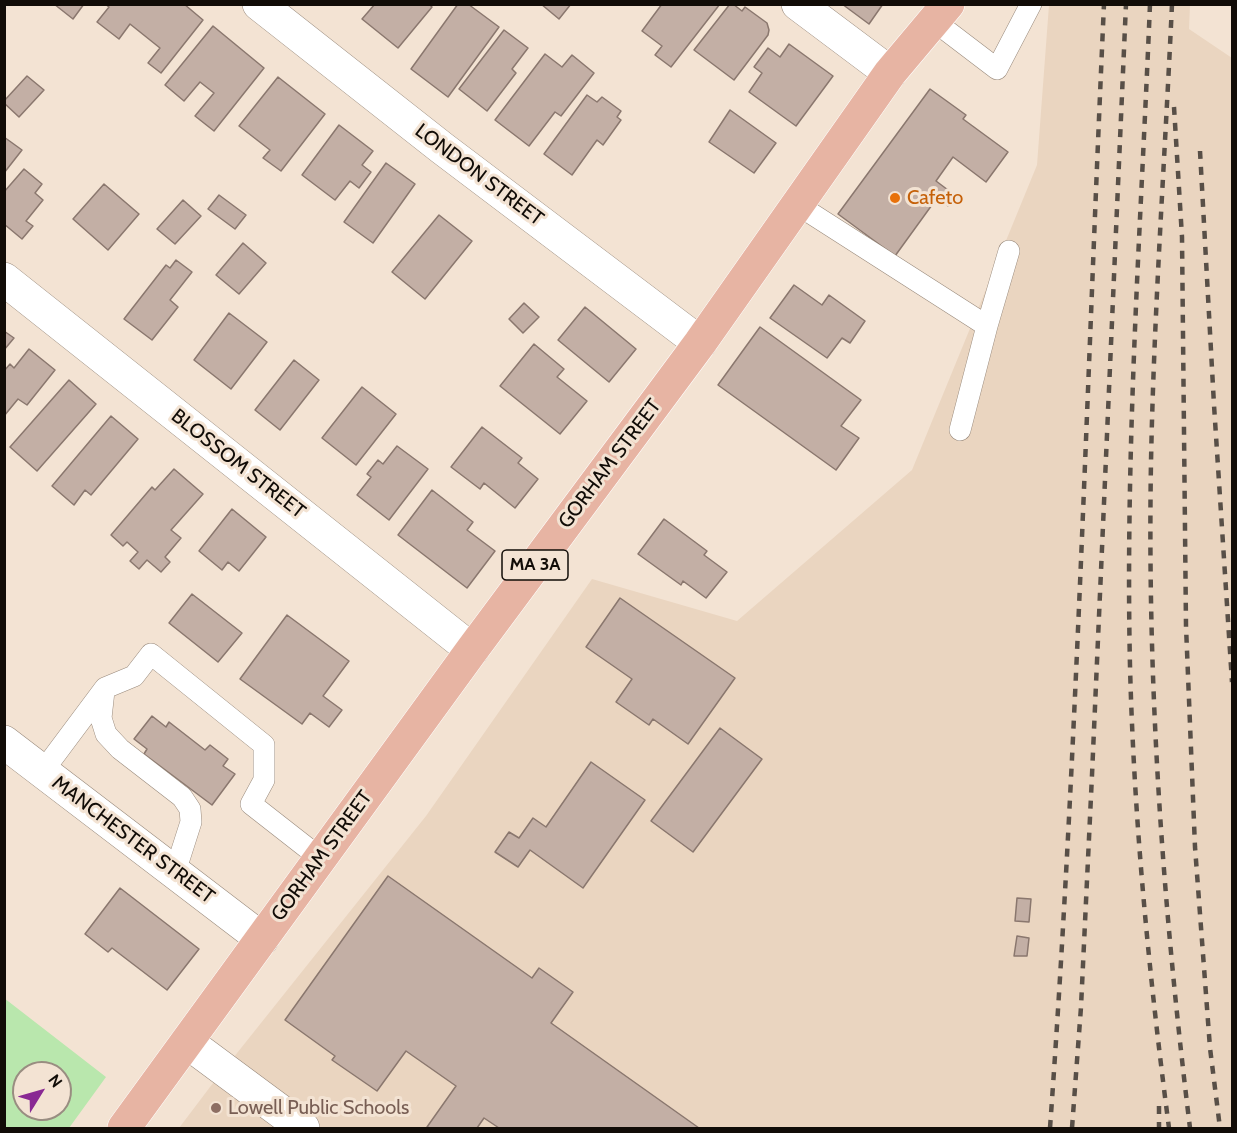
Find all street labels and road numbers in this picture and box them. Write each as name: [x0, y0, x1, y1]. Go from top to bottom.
street label: LONDON STREET: [410, 119, 548, 231]
street label: GORHAM STREET: [554, 395, 666, 533]
street label: BLOSSOM STREET: [166, 404, 310, 524]
road number: MA 3A: [502, 550, 568, 580]
street label: MANCHESTER STREET: [47, 771, 219, 909]
street label: GORHAM STREET: [267, 786, 377, 926]

